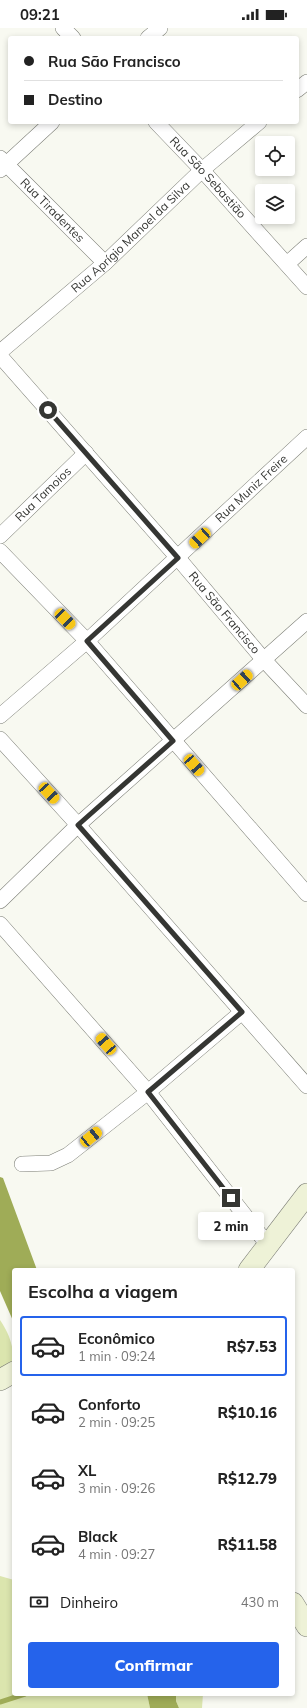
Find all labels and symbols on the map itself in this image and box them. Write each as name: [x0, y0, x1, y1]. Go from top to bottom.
street label: Rua São Sebastião: [167, 133, 250, 221]
street label: Rua Tiradentes: [17, 175, 88, 245]
street label: Rua Aprígio Manoel da Silva: [68, 178, 193, 296]
route start: [39, 401, 57, 419]
street label: Rua Muniz Freire: [212, 451, 290, 525]
street label: Rua Tamoios: [12, 463, 74, 524]
car: [187, 525, 213, 551]
street label: Rua São Francisco: [186, 568, 264, 657]
car: [52, 606, 78, 632]
car: [229, 668, 255, 692]
car: [182, 752, 206, 778]
car: [36, 780, 62, 806]
car: [94, 1031, 118, 1057]
car: [78, 1125, 104, 1149]
route end: [222, 1189, 240, 1207]
callout: 2 min: [198, 1212, 264, 1240]

